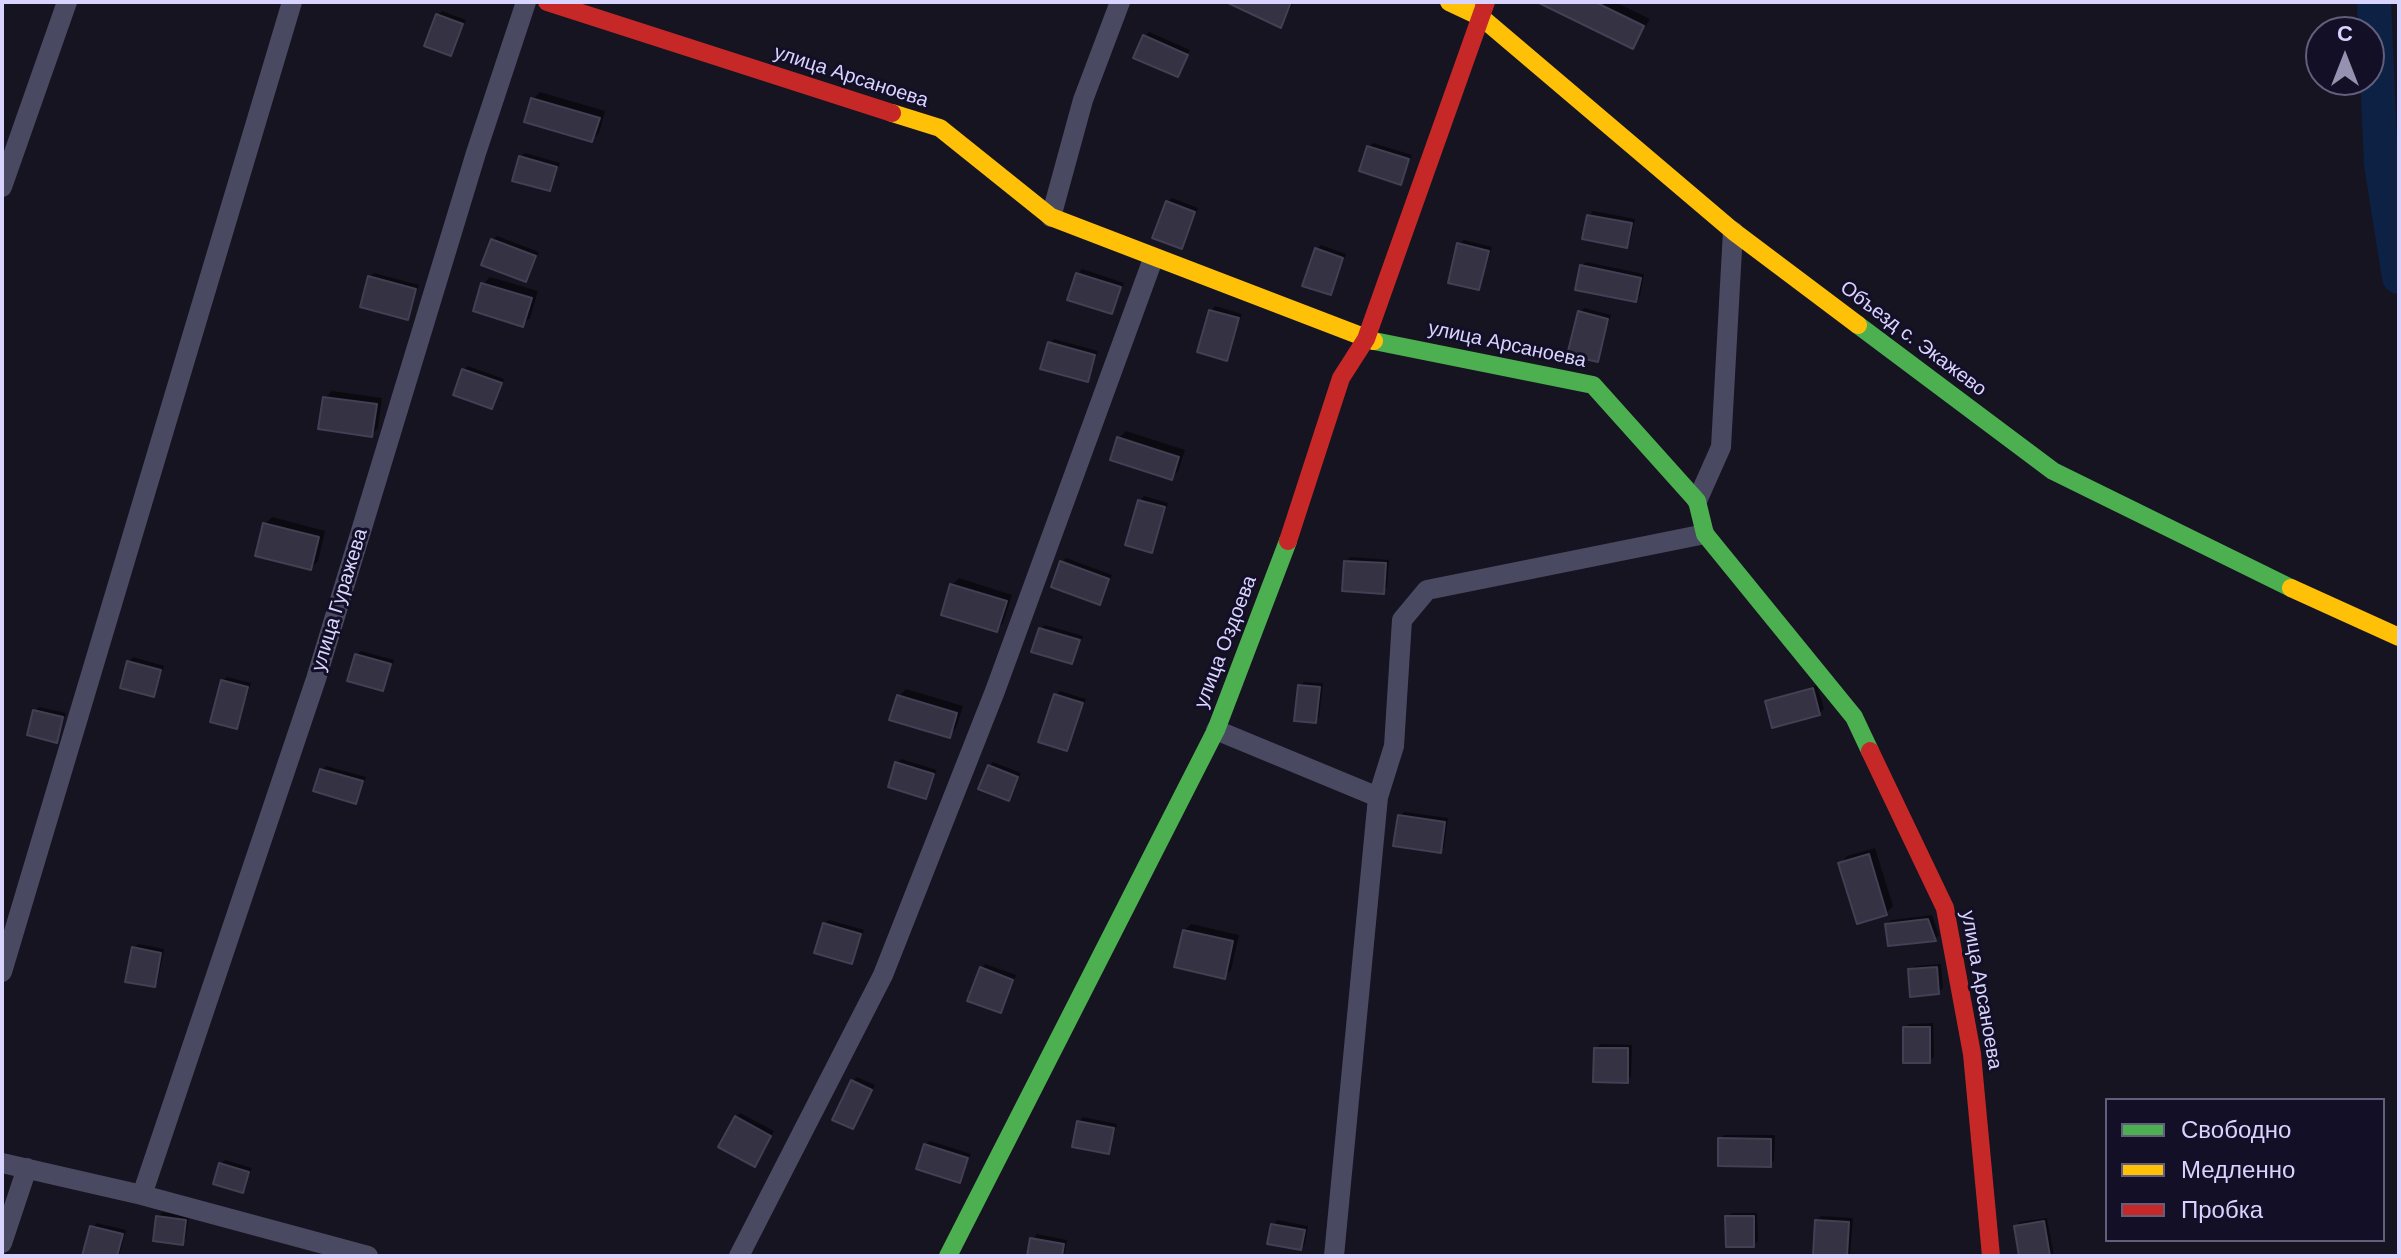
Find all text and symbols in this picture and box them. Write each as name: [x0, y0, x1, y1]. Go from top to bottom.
north arrow: [2305, 16, 2385, 96]
text: С: [2337, 21, 2353, 46]
street label: улица Арсаноева: [771, 41, 931, 113]
street label: Объезд с. Экажево: [1835, 276, 1991, 402]
street label: улица Арсаноева: [1426, 317, 1588, 373]
street label: улица Гуражева: [307, 526, 373, 674]
street label: улица Оздоева: [1190, 572, 1262, 712]
street label: улица Арсаноева: [1955, 909, 2007, 1071]
legend: [2105, 1098, 2385, 1242]
text: Свободно: [2181, 1116, 2291, 1143]
text: Медленно: [2181, 1156, 2295, 1183]
text: Пробка: [2181, 1196, 2263, 1223]

